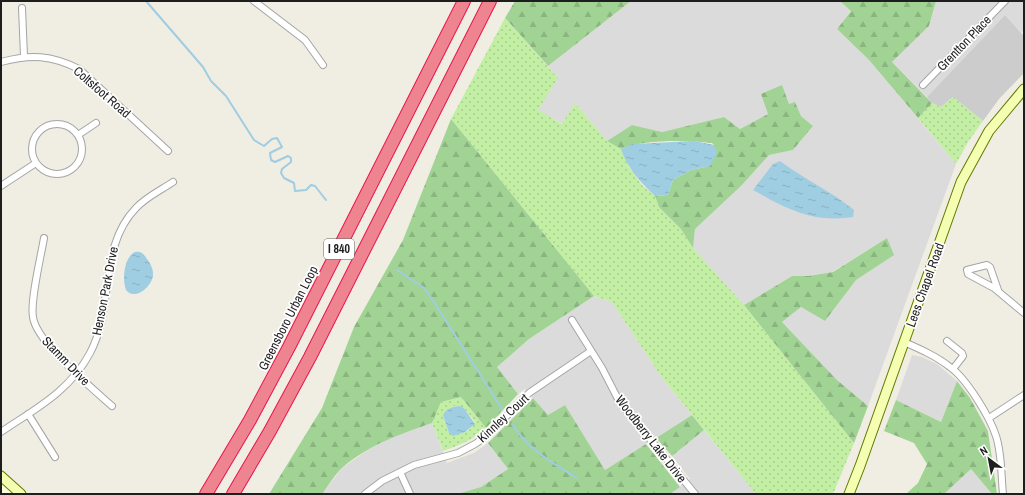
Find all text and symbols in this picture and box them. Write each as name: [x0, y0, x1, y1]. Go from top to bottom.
street label: Grentton Place: [933, 11, 995, 74]
street label: Coltsfoot Road: [70, 62, 134, 122]
road number: I 840: [324, 239, 354, 259]
street label: Lees Chapel Road: [902, 241, 948, 329]
street label: Henson Park Drive: [88, 245, 122, 337]
street label: Greensboro Urban Loop: [254, 263, 322, 373]
street label: Stamm Drive: [38, 333, 94, 389]
street label: Kinnley Court: [474, 390, 532, 446]
street label: Woodberry Lake Drive: [612, 392, 691, 486]
north arrow: [969, 439, 1009, 479]
text: N: [977, 443, 990, 458]

